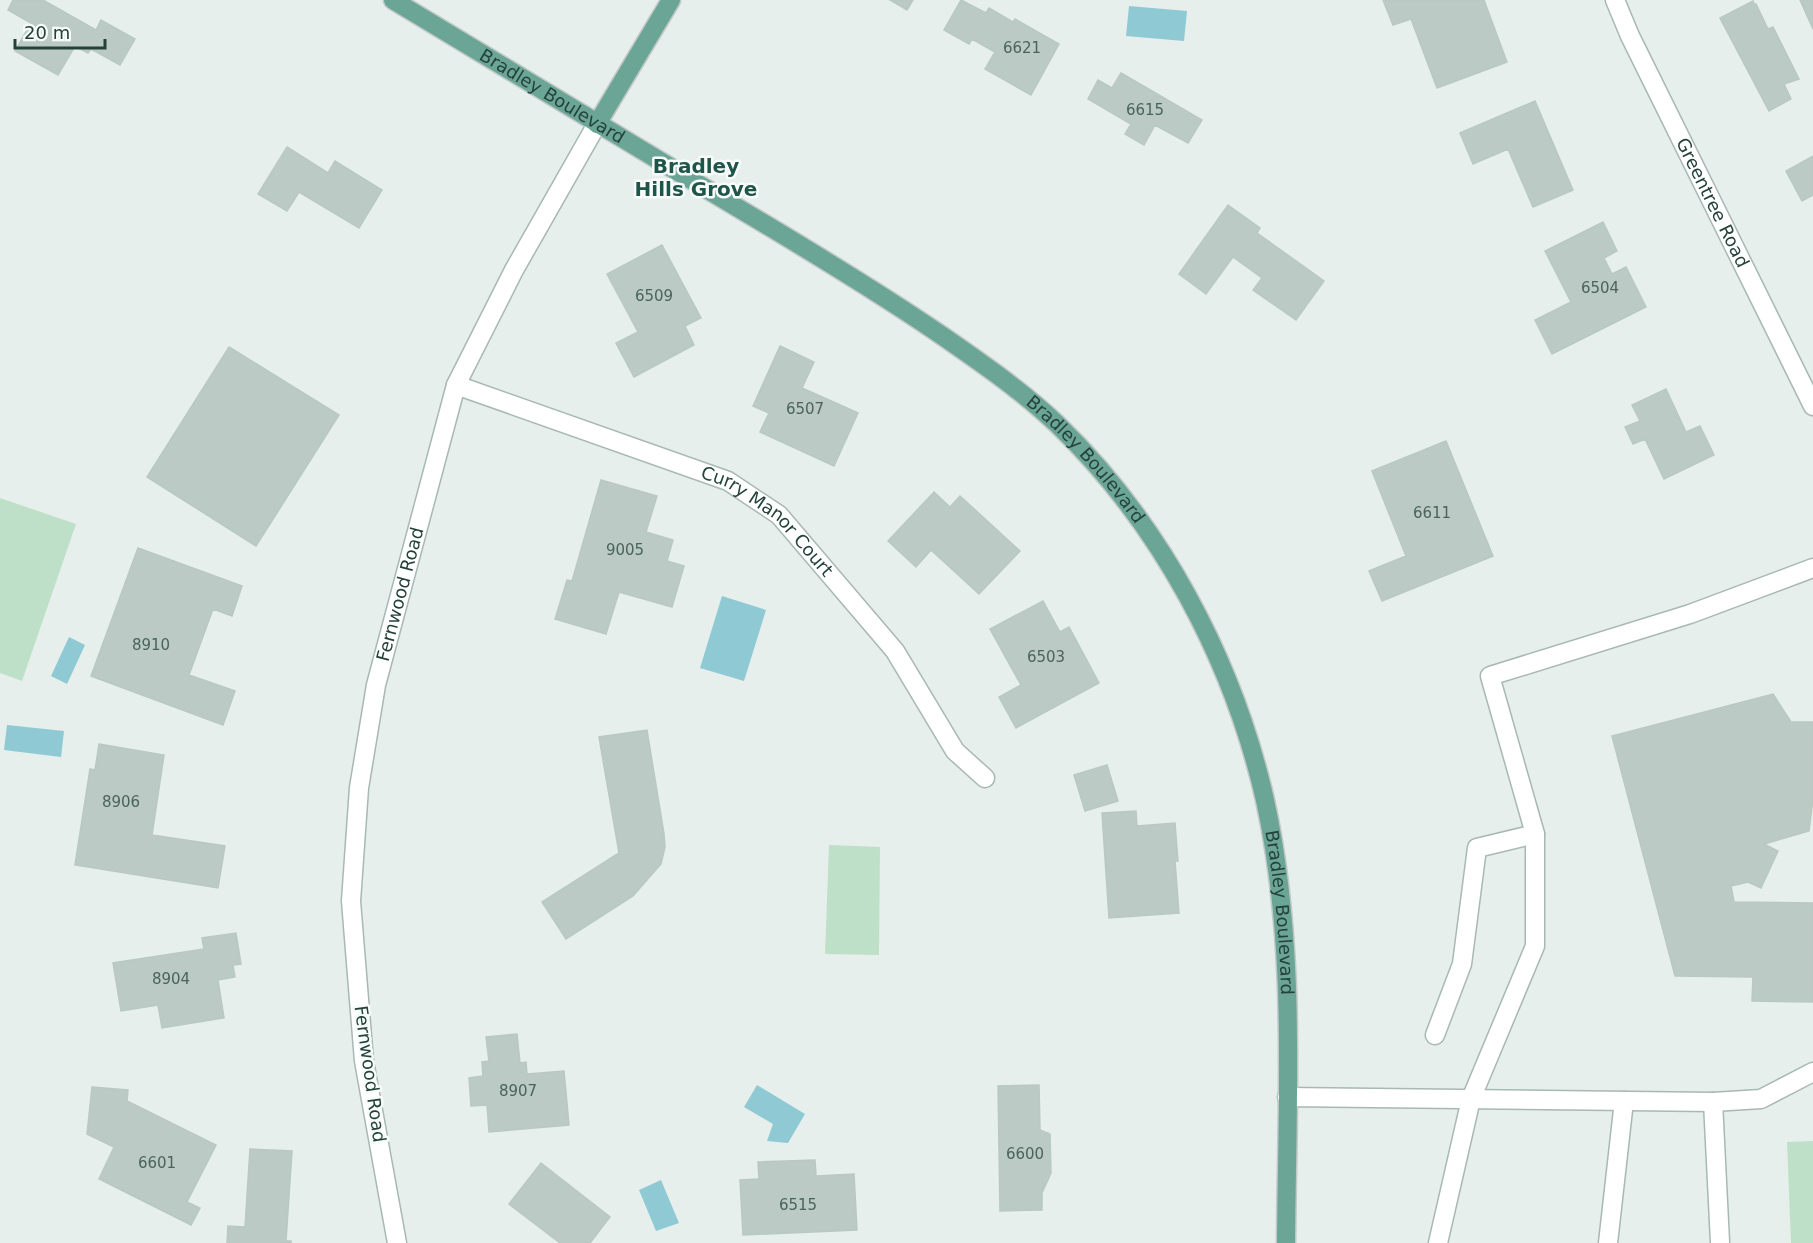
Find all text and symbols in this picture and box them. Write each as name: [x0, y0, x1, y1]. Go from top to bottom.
scale bar: [15, 12, 105, 50]
text: 20 m: [24, 22, 70, 43]
house number: 6621: [1003, 39, 1041, 57]
street label: Bradley Boulevard: [476, 44, 629, 148]
house number: 6615: [1126, 101, 1164, 119]
street label: Greentree Road: [1672, 134, 1754, 271]
district label: Bradley Hills Grove: [635, 154, 757, 201]
house number: 6504: [1581, 279, 1619, 297]
house number: 6509: [635, 287, 673, 305]
street label: Bradley Boulevard: [1022, 391, 1149, 527]
house number: 6507: [786, 400, 824, 418]
street label: Curry Manor Court: [699, 461, 838, 580]
house number: 6611: [1413, 504, 1451, 522]
street label: Fernwood Road: [372, 525, 428, 664]
house number: 9005: [606, 541, 644, 559]
house number: 8910: [132, 636, 170, 654]
house number: 6503: [1027, 648, 1065, 666]
house number: 8906: [102, 793, 140, 811]
street label: Bradley Boulevard: [1261, 828, 1298, 995]
house number: 8904: [152, 970, 190, 988]
street label: Fernwood Road: [350, 1004, 390, 1144]
house number: 8907: [499, 1082, 537, 1100]
house number: 6600: [1006, 1145, 1044, 1163]
house number: 6601: [138, 1154, 176, 1172]
house number: 6515: [779, 1196, 817, 1214]

